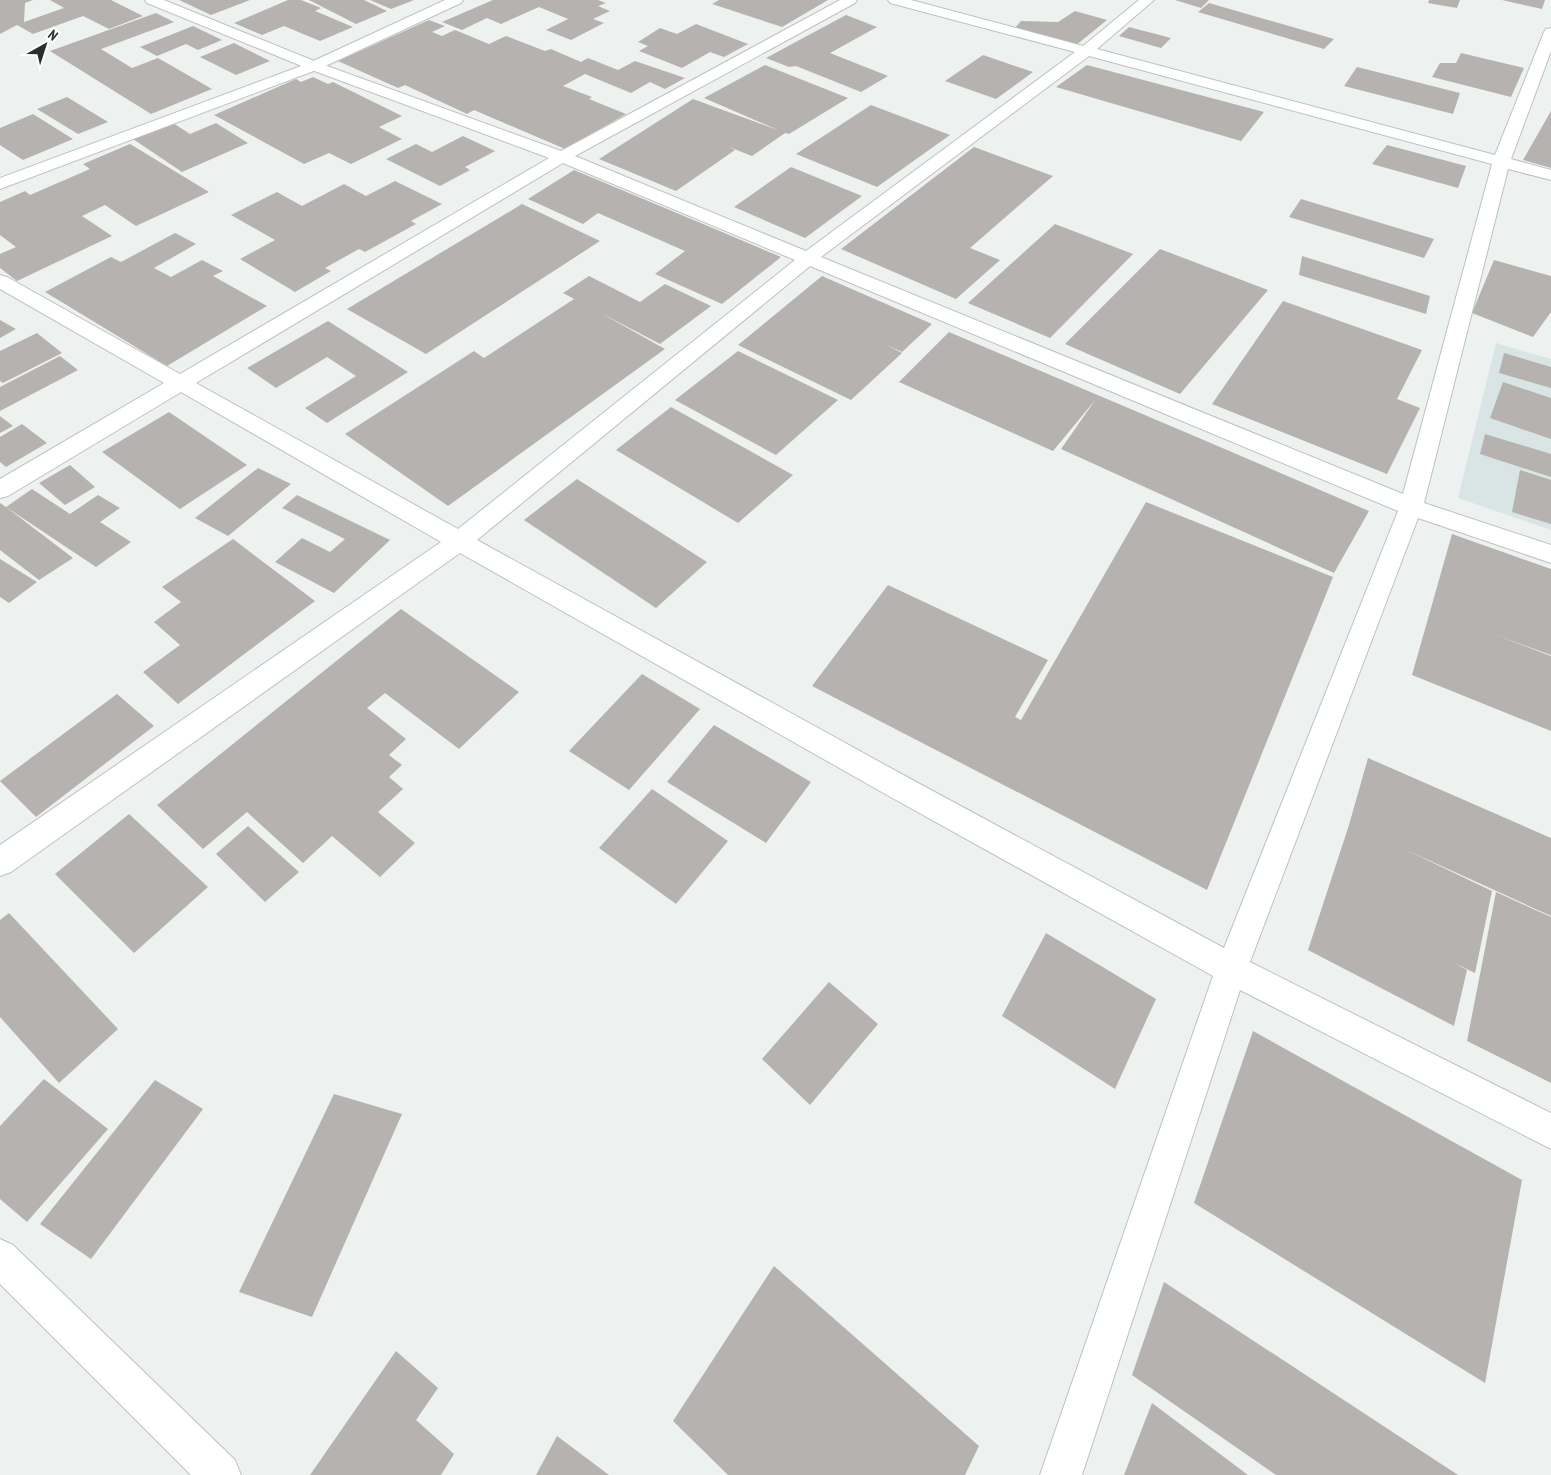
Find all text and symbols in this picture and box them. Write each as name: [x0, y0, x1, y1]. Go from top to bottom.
north arrow: [20, 20, 70, 70]
text: N: [45, 26, 62, 44]

